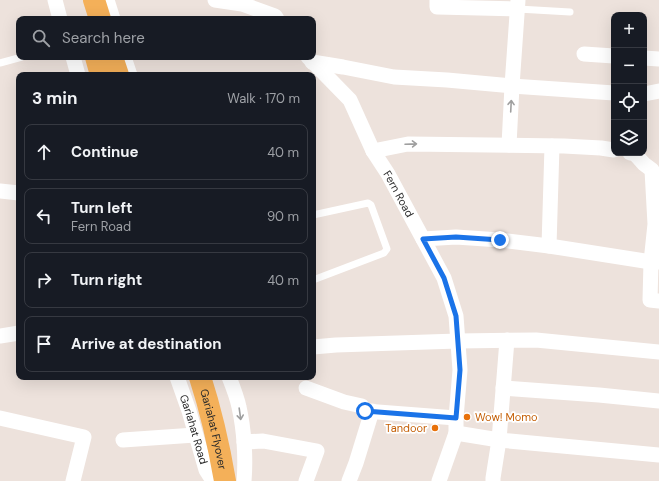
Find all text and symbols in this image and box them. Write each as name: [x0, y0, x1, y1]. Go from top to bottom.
map controls: [611, 12, 647, 156]
button: +: [611, 12, 647, 48]
search box: [16, 16, 316, 60]
icon: search: [30, 27, 52, 49]
text: Search here: [62, 28, 145, 48]
button: −: [611, 48, 647, 84]
button: locate: [611, 84, 647, 120]
text: 3 min: [32, 87, 77, 109]
text: Walk · 170 m: [227, 90, 300, 107]
one-way arrow: [507, 100, 515, 113]
button: layers: [611, 120, 647, 156]
one-way arrow: [404, 140, 417, 148]
icon: ahead: [33, 141, 55, 163]
text: Continue: [71, 142, 139, 162]
text: 40 m: [267, 144, 299, 161]
street label: Fern Road: [381, 168, 417, 220]
text: Turn left: [71, 198, 132, 218]
icon: left: [33, 205, 55, 227]
text: 90 m: [267, 208, 299, 225]
text: Fern Road: [71, 218, 131, 235]
route end: [491, 231, 509, 249]
icon: right: [33, 269, 55, 291]
text: Turn right: [71, 270, 142, 290]
text: 40 m: [267, 272, 299, 289]
icon: arrive: [33, 333, 55, 355]
text: Arrive at destination: [71, 334, 222, 354]
street label: Gariahat Flyover: [197, 387, 230, 471]
street label: Gariahat Road: [177, 393, 211, 466]
route start: [356, 402, 374, 420]
one-way arrow: [236, 407, 244, 420]
place label: Wow! Momo: [475, 410, 538, 424]
marker: Wow! Momo: [462, 412, 472, 422]
place label: Tandoor: [385, 421, 427, 435]
marker: Tandoor: [430, 423, 440, 433]

